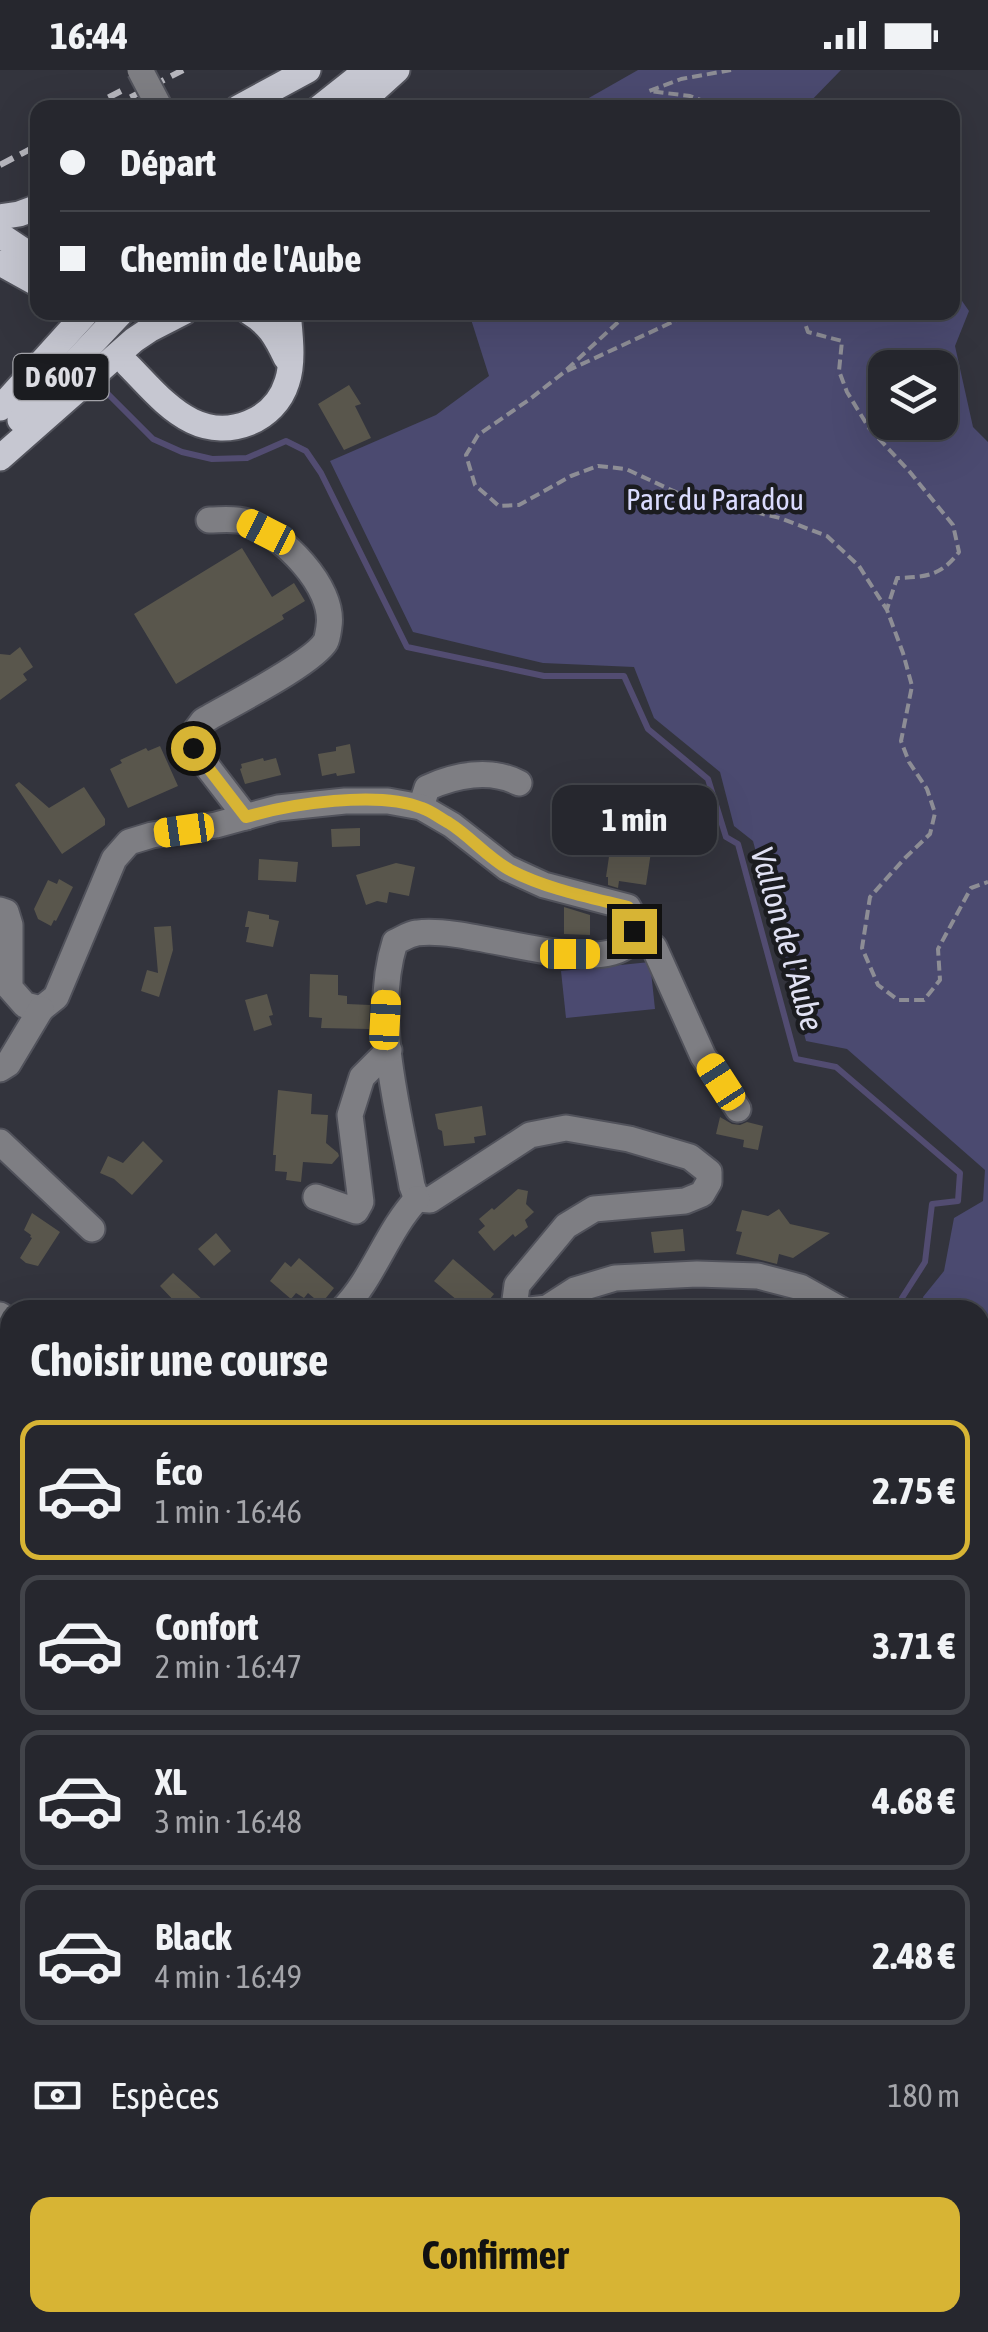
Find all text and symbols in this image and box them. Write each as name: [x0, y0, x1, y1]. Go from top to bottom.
text: 16:44: [50, 14, 128, 57]
text: Départ: [120, 141, 216, 184]
text: Chemin de l'Aube: [120, 237, 362, 280]
map controls: [868, 350, 958, 440]
button: layers: [868, 350, 958, 440]
road number: D 6007: [13, 354, 108, 400]
park label: Parc du Paradou: [626, 482, 804, 516]
car: [232, 505, 300, 559]
route start: [171, 726, 216, 771]
callout: 1 min: [552, 786, 716, 856]
text: 1 min: [602, 801, 667, 838]
car: [152, 811, 216, 849]
water label: Vallon de l'Aube: [744, 843, 831, 1035]
route end: [612, 909, 657, 954]
car: [540, 939, 600, 969]
car: [368, 989, 402, 1051]
car: [692, 1049, 750, 1115]
text: Choisir une course: [30, 1334, 329, 1386]
icon: car: [35, 1445, 125, 1535]
text: Éco: [155, 1450, 203, 1493]
text: 2.75 €: [872, 1469, 955, 1512]
text: 1 min · 16:46: [155, 1493, 302, 1530]
icon: car: [35, 1600, 125, 1690]
text: Confort: [155, 1605, 259, 1648]
text: 3.71 €: [872, 1624, 955, 1667]
text: 2 min · 16:47: [155, 1648, 302, 1685]
icon: car: [35, 1755, 125, 1845]
text: XL: [155, 1760, 187, 1803]
text: 4.68 €: [872, 1779, 955, 1822]
text: 3 min · 16:48: [155, 1803, 302, 1840]
icon: car: [35, 1910, 125, 2000]
text: Black: [155, 1915, 232, 1958]
text: 2.48 €: [872, 1934, 955, 1977]
text: 4 min · 16:49: [155, 1958, 302, 1995]
icon: cash: [30, 2068, 85, 2123]
text: Espèces: [110, 2074, 219, 2117]
text: 180 m: [887, 2077, 960, 2114]
button: Confirmer: [30, 2197, 960, 2312]

